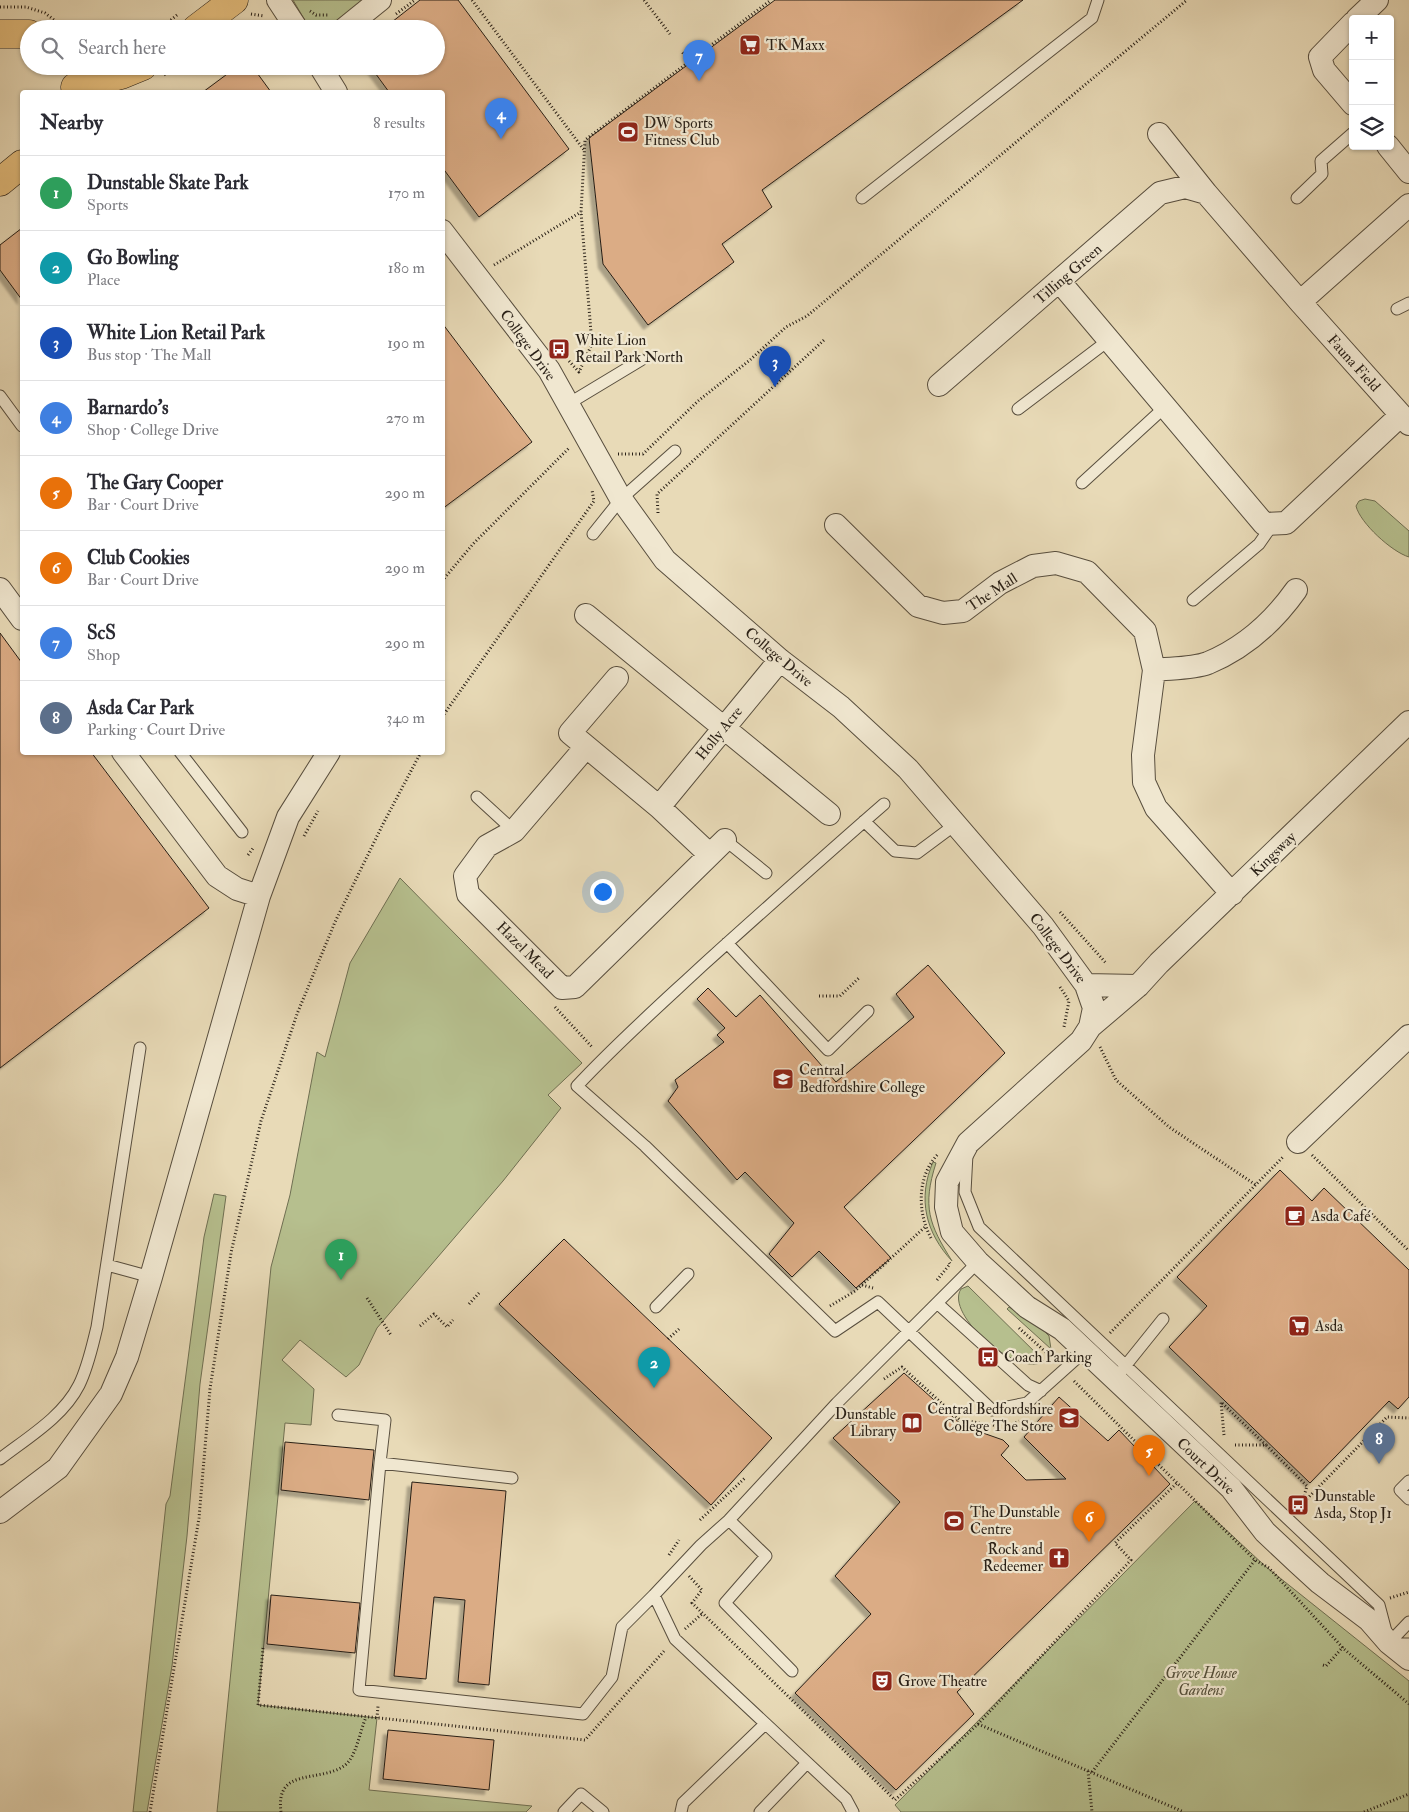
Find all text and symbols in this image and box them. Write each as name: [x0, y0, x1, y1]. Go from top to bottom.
map controls: [1349, 15, 1394, 150]
button: +: [1349, 15, 1394, 60]
search box: [20, 20, 445, 75]
supermarket icon: TK Maxx: [738, 33, 762, 57]
icon: search: [38, 34, 66, 62]
text: Search here: [78, 36, 166, 60]
place label: TK Maxx: [766, 36, 825, 55]
pin: 7: [683, 40, 715, 81]
button: −: [1349, 60, 1394, 105]
pin: 4: [485, 98, 517, 139]
button: layers: [1349, 105, 1394, 150]
text: Nearby: [40, 109, 103, 136]
text: 8 results: [373, 113, 425, 133]
place label: DW Sports Fitness Club: [644, 114, 719, 150]
sports icon: DW Sports Fitness Club: [616, 120, 640, 144]
text: Dunstable Skate Park: [87, 171, 249, 195]
text: 1: [53, 183, 59, 203]
text: 170 m: [388, 183, 425, 203]
text: Sports: [87, 195, 128, 215]
street label: Tilling Green: [1031, 240, 1106, 309]
text: Go Bowling: [87, 246, 178, 270]
text: 2: [52, 258, 60, 278]
text: 180 m: [388, 258, 425, 278]
text: Place: [87, 270, 120, 290]
street label: College Drive: [495, 306, 560, 385]
text: White Lion Retail Park: [87, 321, 265, 345]
place label: White Lion Retail Park North: [574, 331, 683, 367]
street label: Fauna Field: [1323, 331, 1385, 396]
text: 3: [53, 333, 59, 353]
text: 190 m: [387, 333, 425, 353]
bus stop icon: White Lion Retail Park North: [547, 337, 571, 361]
text: Bus stop · The Mall: [87, 345, 211, 365]
pin: 3: [759, 346, 791, 387]
text: Barnardo's: [87, 396, 168, 420]
text: 4: [52, 408, 60, 428]
text: 270 m: [386, 408, 425, 428]
text: Shop · College Drive: [87, 420, 219, 440]
text: The Gary Cooper: [87, 471, 223, 495]
text: 5: [52, 483, 60, 503]
text: 290 m: [385, 483, 425, 503]
text: Bar · Court Drive: [87, 495, 199, 515]
text: Club Cookies: [87, 546, 189, 570]
text: 6: [52, 558, 60, 578]
text: 290 m: [385, 558, 425, 578]
street label: The Mall: [963, 569, 1021, 616]
text: Bar · Court Drive: [87, 570, 199, 590]
text: ScS: [87, 621, 116, 645]
street label: College Drive: [741, 623, 817, 691]
text: 7: [52, 633, 60, 653]
text: 290 m: [385, 633, 425, 653]
text: Shop: [87, 645, 120, 665]
text: Asda Car Park: [87, 696, 194, 720]
street label: Holly Acre: [692, 702, 747, 764]
text: 8: [52, 708, 60, 728]
text: 340 m: [386, 708, 425, 728]
text: Parking · Court Drive: [87, 720, 225, 740]
street label: Kingsway: [1246, 828, 1301, 881]
your location: [590, 879, 616, 905]
street label: College Drive: [1025, 909, 1090, 987]
street label: Hazel Mead: [492, 918, 558, 983]
place label: Central Bedfordshire College: [799, 1061, 925, 1097]
school or university icon: Central Bedfordshire College: [771, 1067, 795, 1091]
cafe icon: Asda Café: [1283, 1204, 1307, 1228]
place label: Asda Café: [1310, 1207, 1371, 1226]
pin: 1: [325, 1239, 357, 1280]
supermarket icon: Asda: [1287, 1314, 1311, 1338]
place label: Asda: [1314, 1317, 1344, 1336]
bus stop icon: Coach Parking: [976, 1345, 1000, 1369]
pin: 2: [638, 1347, 670, 1388]
place label: Coach Parking: [1004, 1348, 1092, 1367]
place label: Central Bedfordshire College The Store: [927, 1400, 1053, 1436]
place label: Dunstable Library: [835, 1405, 896, 1441]
school or university icon: Central Bedfordshire College The Store: [1057, 1406, 1081, 1430]
library icon: Dunstable Library: [900, 1411, 924, 1435]
pin: 8: [1363, 1423, 1395, 1464]
street label: Court Drive: [1172, 1434, 1239, 1499]
pin: 5: [1133, 1435, 1165, 1476]
place label: Dunstable Asda, Stop J1: [1313, 1487, 1392, 1524]
bus stop icon: Dunstable Asda, Stop J1: [1286, 1493, 1310, 1517]
pin: 6: [1073, 1501, 1105, 1542]
place label: The Dunstable Centre: [970, 1503, 1060, 1539]
sports icon: The Dunstable Centre: [942, 1509, 966, 1533]
place label: Rock and Redeemer: [983, 1540, 1044, 1576]
church icon: Rock and Redeemer: [1047, 1546, 1071, 1570]
park label: Grove House Gardens: [1165, 1664, 1238, 1700]
theatre icon: Grove Theatre: [870, 1669, 894, 1693]
place label: Grove Theatre: [898, 1672, 987, 1691]

